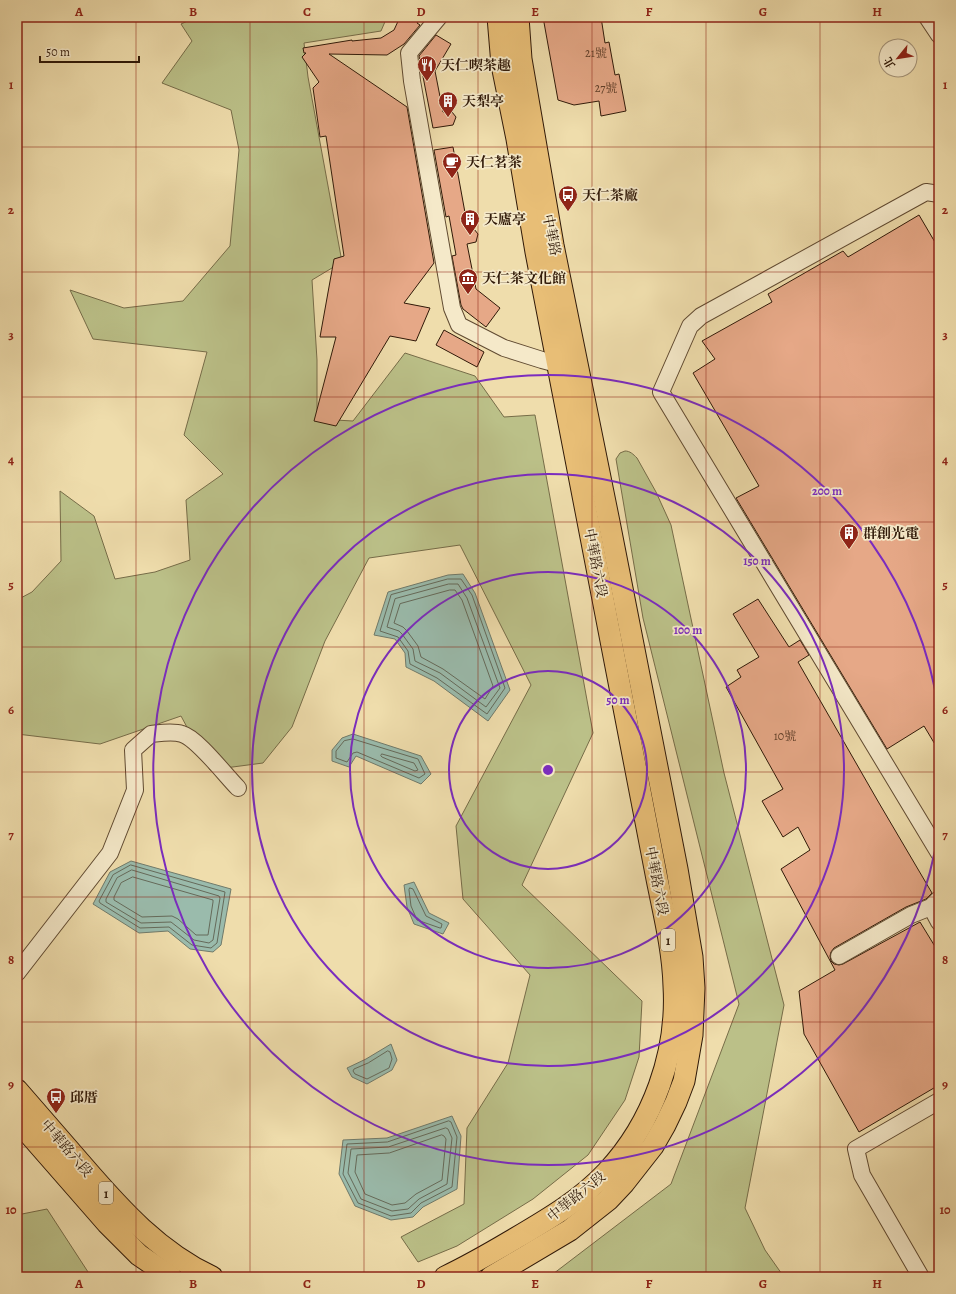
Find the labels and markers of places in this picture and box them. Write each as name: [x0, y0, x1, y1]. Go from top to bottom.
restaurant icon: 天仁喫茶趣: [416, 54, 438, 82]
place label: 天仁喫茶趣: [441, 56, 511, 75]
building icon: 天梨亭: [437, 90, 459, 118]
place label: 天梨亭: [462, 92, 504, 111]
cafe icon: 天仁茗茶: [441, 151, 463, 179]
place label: 天仁茗茶: [466, 153, 522, 172]
bus stop icon: 天仁茶廠: [557, 184, 579, 212]
place label: 天仁茶廠: [582, 186, 638, 205]
building icon: 天廬亭: [459, 208, 481, 236]
place label: 天廬亭: [484, 210, 526, 229]
museum icon: 天仁茶文化館: [457, 267, 479, 295]
place label: 天仁茶文化館: [482, 269, 566, 288]
building icon: 群創光電: [838, 522, 860, 550]
place label: 群創光電: [863, 524, 919, 543]
centre of rings: [541, 763, 555, 777]
bus stop icon: 邱厝: [45, 1086, 67, 1114]
place label: 邱厝: [70, 1088, 98, 1107]

